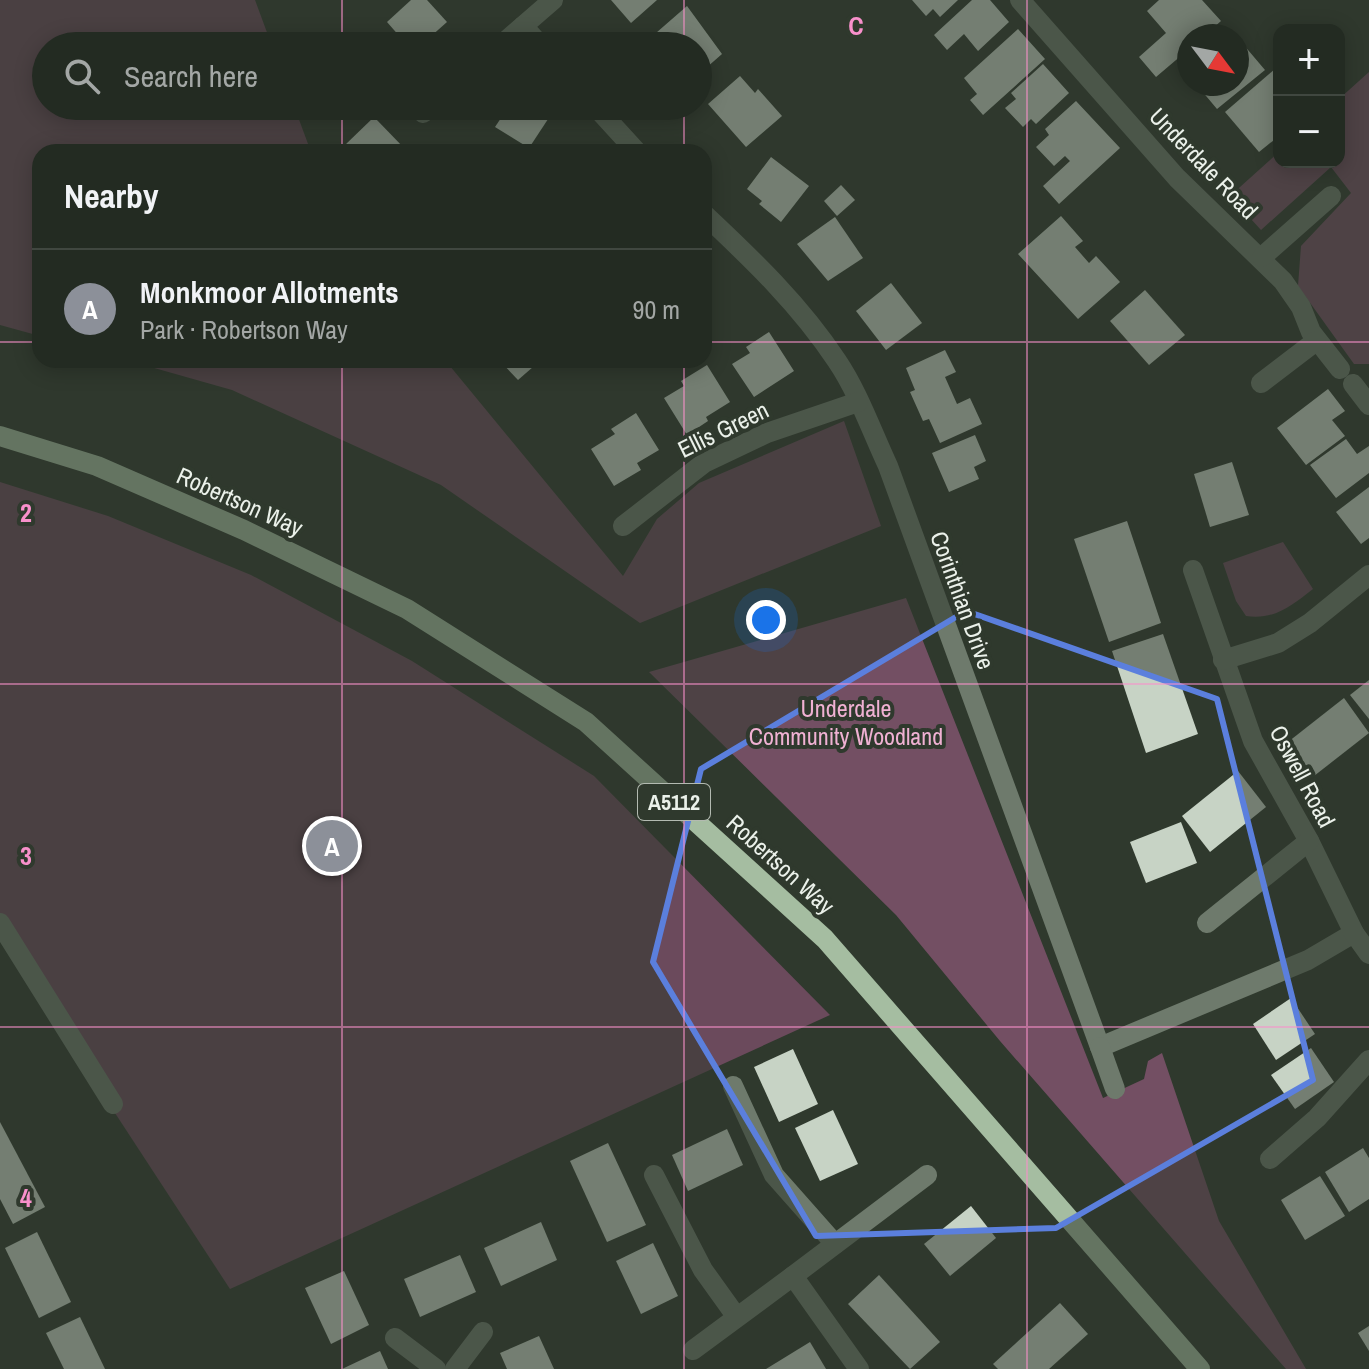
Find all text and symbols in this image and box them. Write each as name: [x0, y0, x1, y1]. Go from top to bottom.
text: C: [848, 8, 864, 43]
north arrow: [1177, 24, 1249, 96]
map controls: [1273, 24, 1345, 168]
button: +: [1273, 24, 1345, 96]
search box: [32, 32, 712, 120]
icon: search: [60, 54, 104, 98]
text: Search here: [124, 56, 258, 96]
button: −: [1273, 96, 1345, 168]
street label: Underdale Road: [1143, 100, 1265, 226]
text: Nearby: [64, 173, 159, 219]
text: Monkmoor Allotments: [140, 272, 399, 312]
text: A: [82, 292, 98, 327]
text: 90 m: [633, 292, 680, 327]
text: Park · Robertson Way: [140, 312, 348, 347]
street label: Ellis Green: [672, 393, 774, 465]
street label: Robertson Way: [172, 459, 308, 543]
text: 2: [20, 495, 32, 530]
street label: Corinthian Drive: [923, 527, 1003, 673]
your location: [746, 600, 786, 640]
park label: Underdale Community Woodland: [749, 692, 943, 752]
street label: Oswell Road: [1263, 719, 1343, 833]
road number: A5112: [638, 784, 710, 820]
street label: Robertson Way: [720, 807, 842, 921]
pin: A: [306, 816, 358, 876]
text: 3: [20, 838, 32, 873]
text: 4: [20, 1180, 32, 1215]

